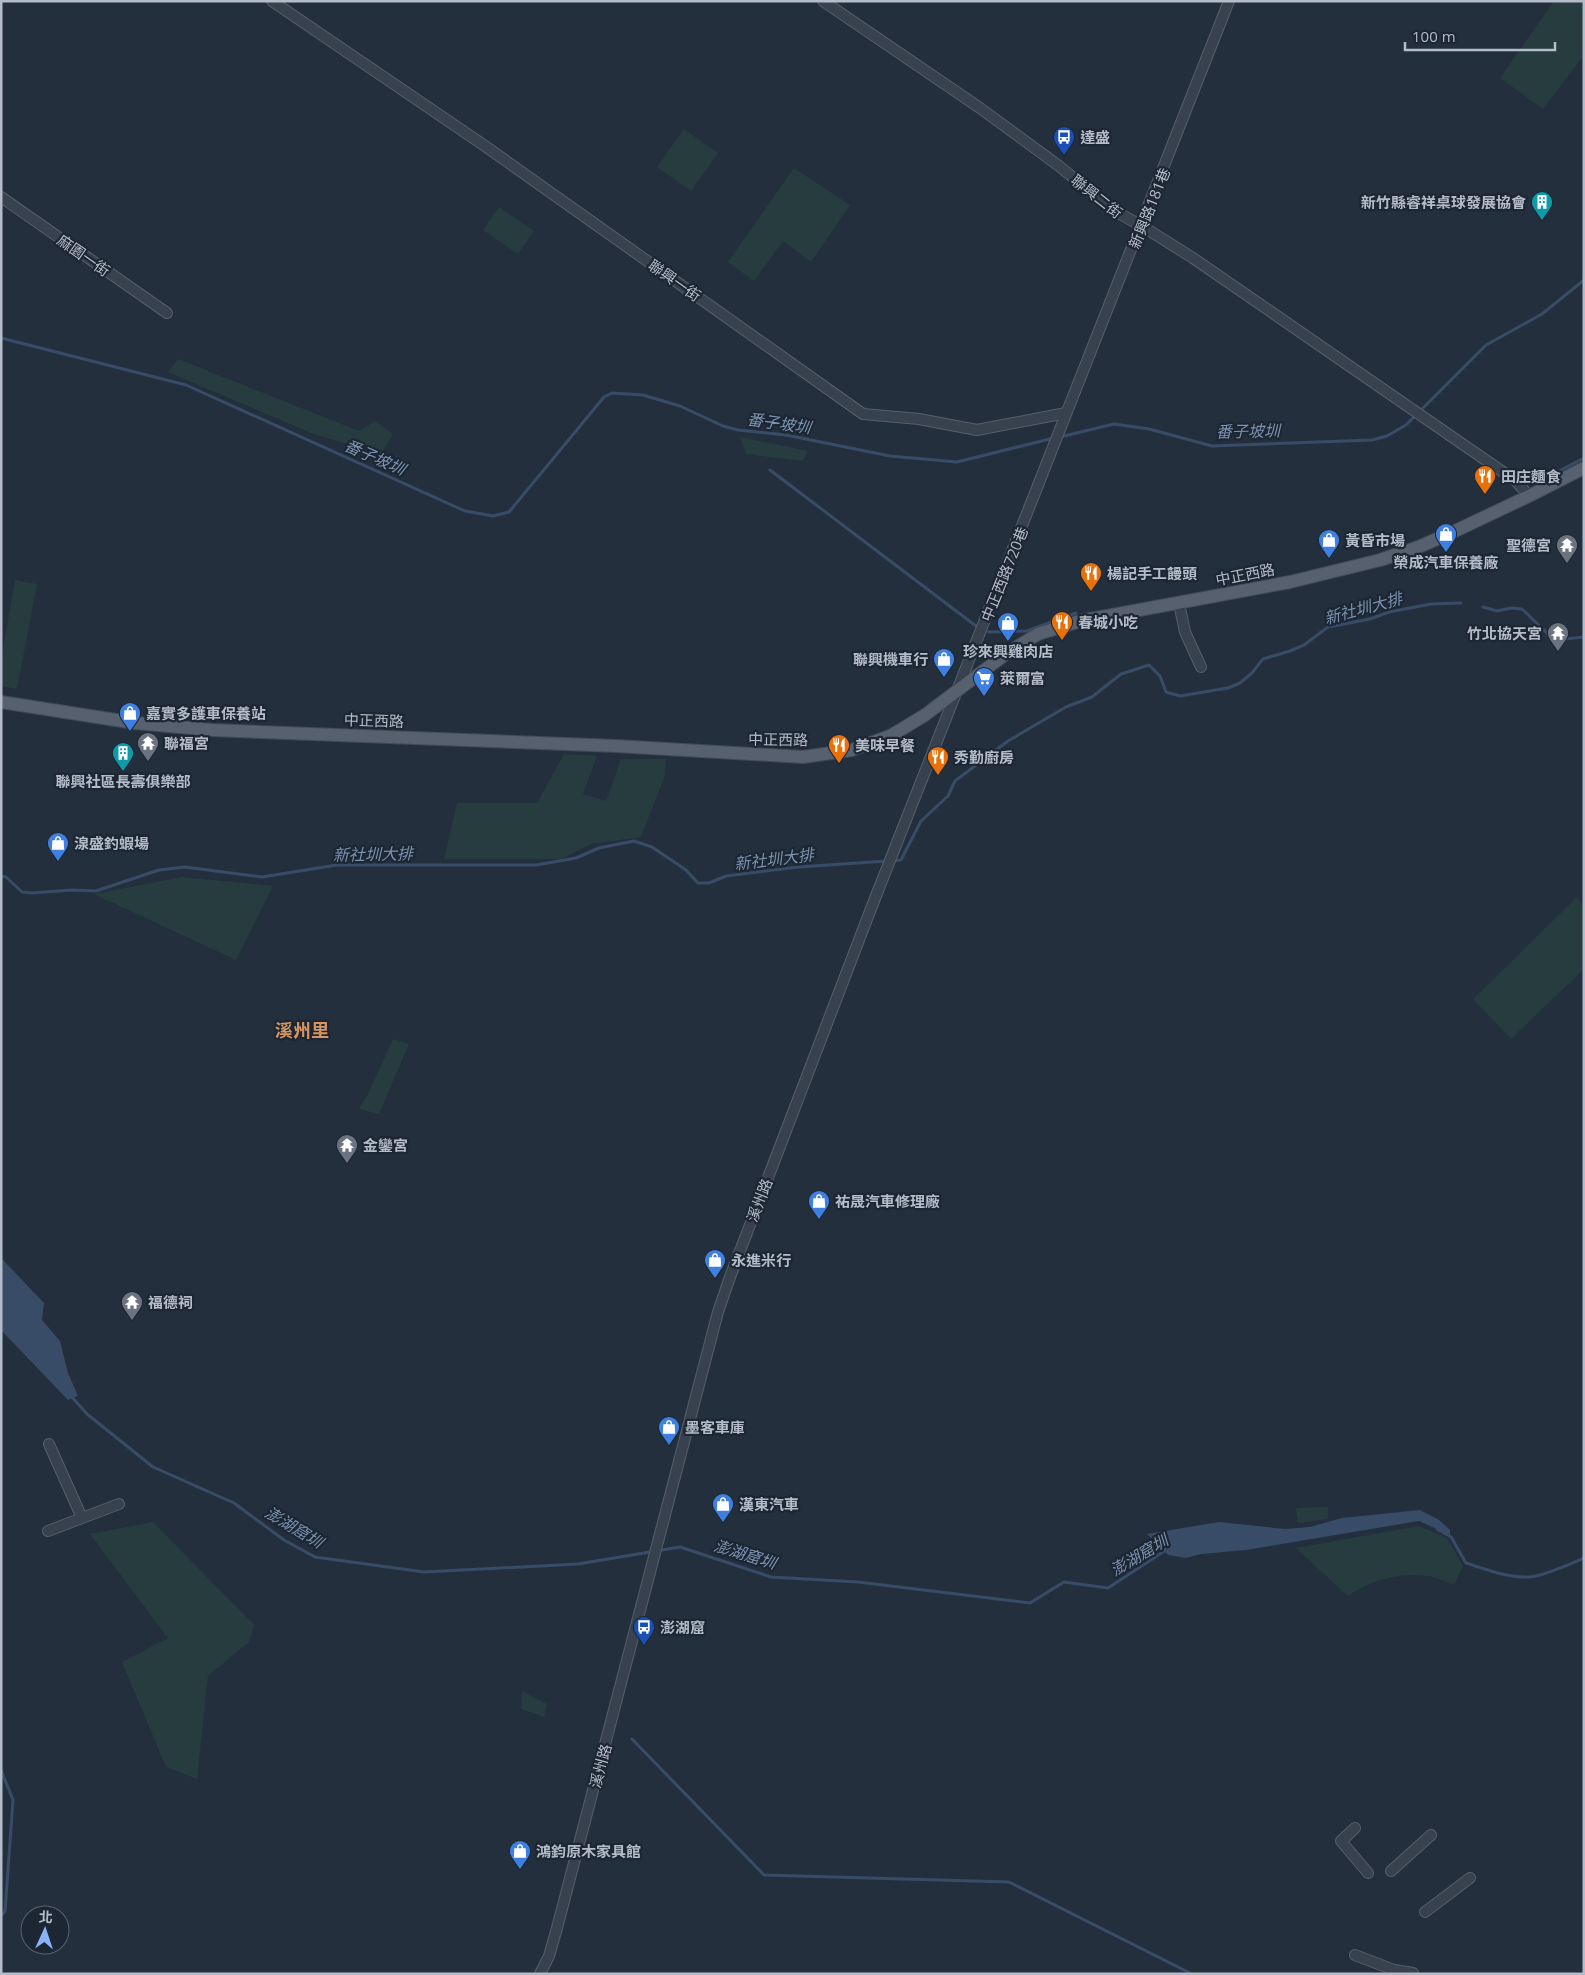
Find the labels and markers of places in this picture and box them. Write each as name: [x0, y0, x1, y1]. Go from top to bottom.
bus stop icon: 達盛: [1052, 125, 1076, 156]
place label: 達盛: [1080, 127, 1110, 147]
building icon: 新竹縣睿祥桌球發展協會: [1530, 190, 1554, 221]
place label: 新竹縣睿祥桌球發展協會: [1361, 192, 1526, 212]
restaurant icon: 田庄麵食: [1473, 464, 1497, 495]
place label: 田庄麵食: [1501, 466, 1561, 486]
shop icon: 榮成汽車保養廠: [1434, 522, 1458, 553]
shop icon: 黃昏市場: [1317, 528, 1341, 559]
place label: 黃昏市場: [1345, 530, 1405, 550]
temple icon: 聖德宮: [1555, 533, 1579, 564]
place label: 聖德宮: [1506, 535, 1551, 555]
place label: 榮成汽車保養廠: [1393, 552, 1499, 572]
restaurant icon: 楊記手工饅頭: [1079, 561, 1103, 592]
place label: 楊記手工饅頭: [1107, 563, 1197, 583]
restaurant icon: 春城小吃: [1050, 610, 1074, 641]
shop icon: 珍來興雞肉店: [996, 611, 1020, 642]
place label: 春城小吃: [1078, 612, 1138, 632]
temple icon: 竹北協天宮: [1546, 621, 1570, 652]
place label: 竹北協天宮: [1467, 623, 1542, 643]
place label: 珍來興雞肉店: [963, 641, 1053, 661]
shop icon: 聯興機車行: [932, 647, 956, 678]
place label: 聯興機車行: [853, 649, 928, 669]
supermarket icon: 萊爾富: [972, 666, 996, 697]
place label: 萊爾富: [1000, 668, 1045, 688]
shop icon: 嘉實多護車保養站: [118, 701, 142, 732]
place label: 嘉實多護車保養站: [146, 703, 266, 723]
temple icon: 聯福宮: [136, 731, 160, 762]
place label: 聯福宮: [164, 733, 209, 753]
restaurant icon: 美味早餐: [827, 733, 851, 764]
place label: 美味早餐: [855, 735, 915, 755]
building icon: 聯興社區長壽俱樂部: [111, 741, 135, 772]
restaurant icon: 秀勤廚房: [926, 745, 950, 776]
place label: 秀勤廚房: [954, 747, 1014, 767]
place label: 聯興社區長壽俱樂部: [55, 771, 191, 791]
shop icon: 湶盛釣蝦場: [46, 831, 70, 862]
place label: 湶盛釣蝦場: [74, 833, 149, 853]
temple icon: 金鑾宮: [335, 1133, 359, 1164]
place label: 金鑾宮: [363, 1135, 408, 1155]
shop icon: 祐晟汽車修理廠: [807, 1189, 831, 1220]
place label: 祐晟汽車修理廠: [835, 1191, 940, 1211]
shop icon: 永進米行: [703, 1248, 727, 1279]
place label: 永進米行: [731, 1250, 791, 1270]
temple icon: 福德祠: [120, 1290, 144, 1321]
place label: 福德祠: [148, 1292, 193, 1312]
shop icon: 墨客車庫: [657, 1415, 681, 1446]
place label: 墨客車庫: [685, 1417, 745, 1437]
shop icon: 漢東汽車: [711, 1492, 735, 1523]
place label: 漢東汽車: [739, 1494, 799, 1514]
bus stop icon: 澎湖窟: [632, 1615, 656, 1646]
place label: 澎湖窟: [660, 1617, 705, 1637]
shop icon: 鴻鈞原木家具館: [508, 1839, 532, 1870]
place label: 鴻鈞原木家具館: [536, 1841, 641, 1861]

